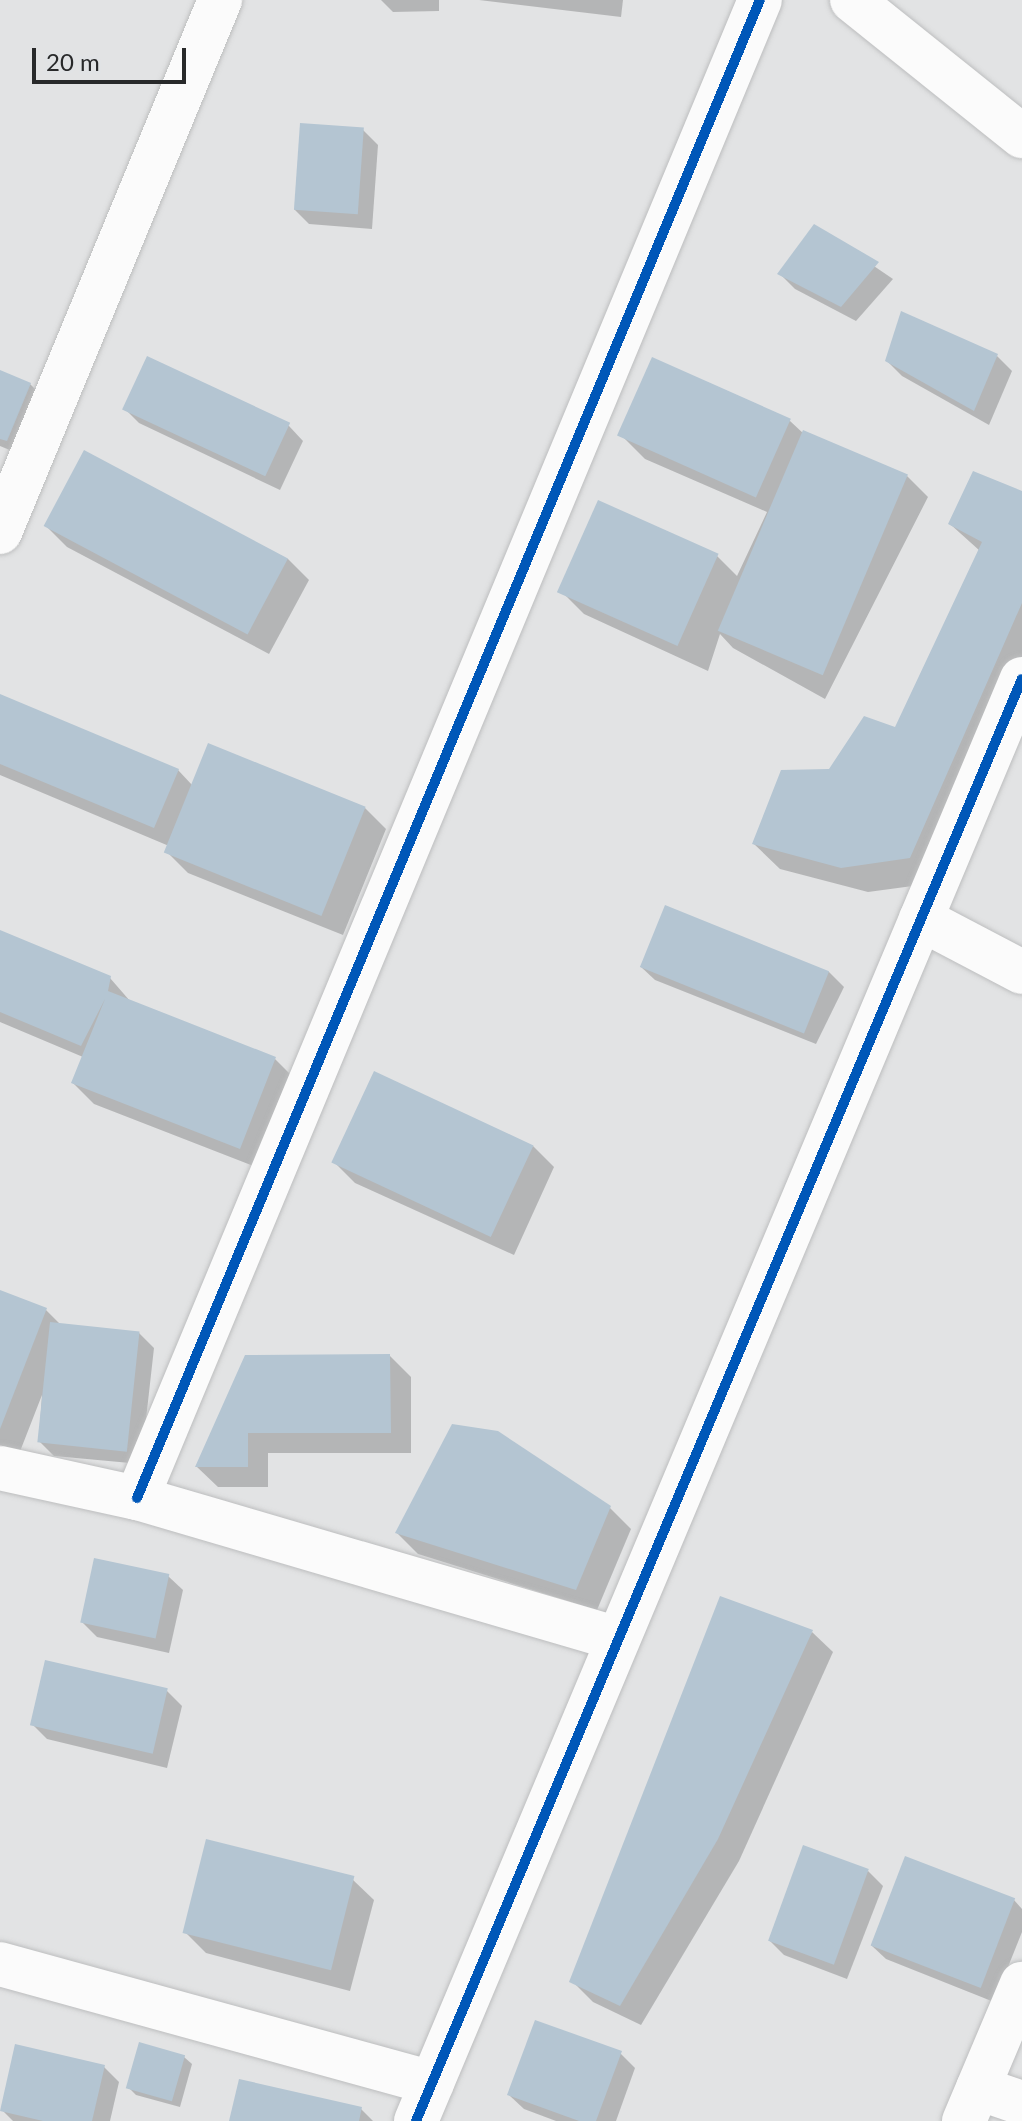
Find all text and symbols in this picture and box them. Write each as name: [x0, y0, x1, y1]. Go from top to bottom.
scale bar: [36, 32, 190, 82]
text: 20 m: [46, 47, 100, 76]

